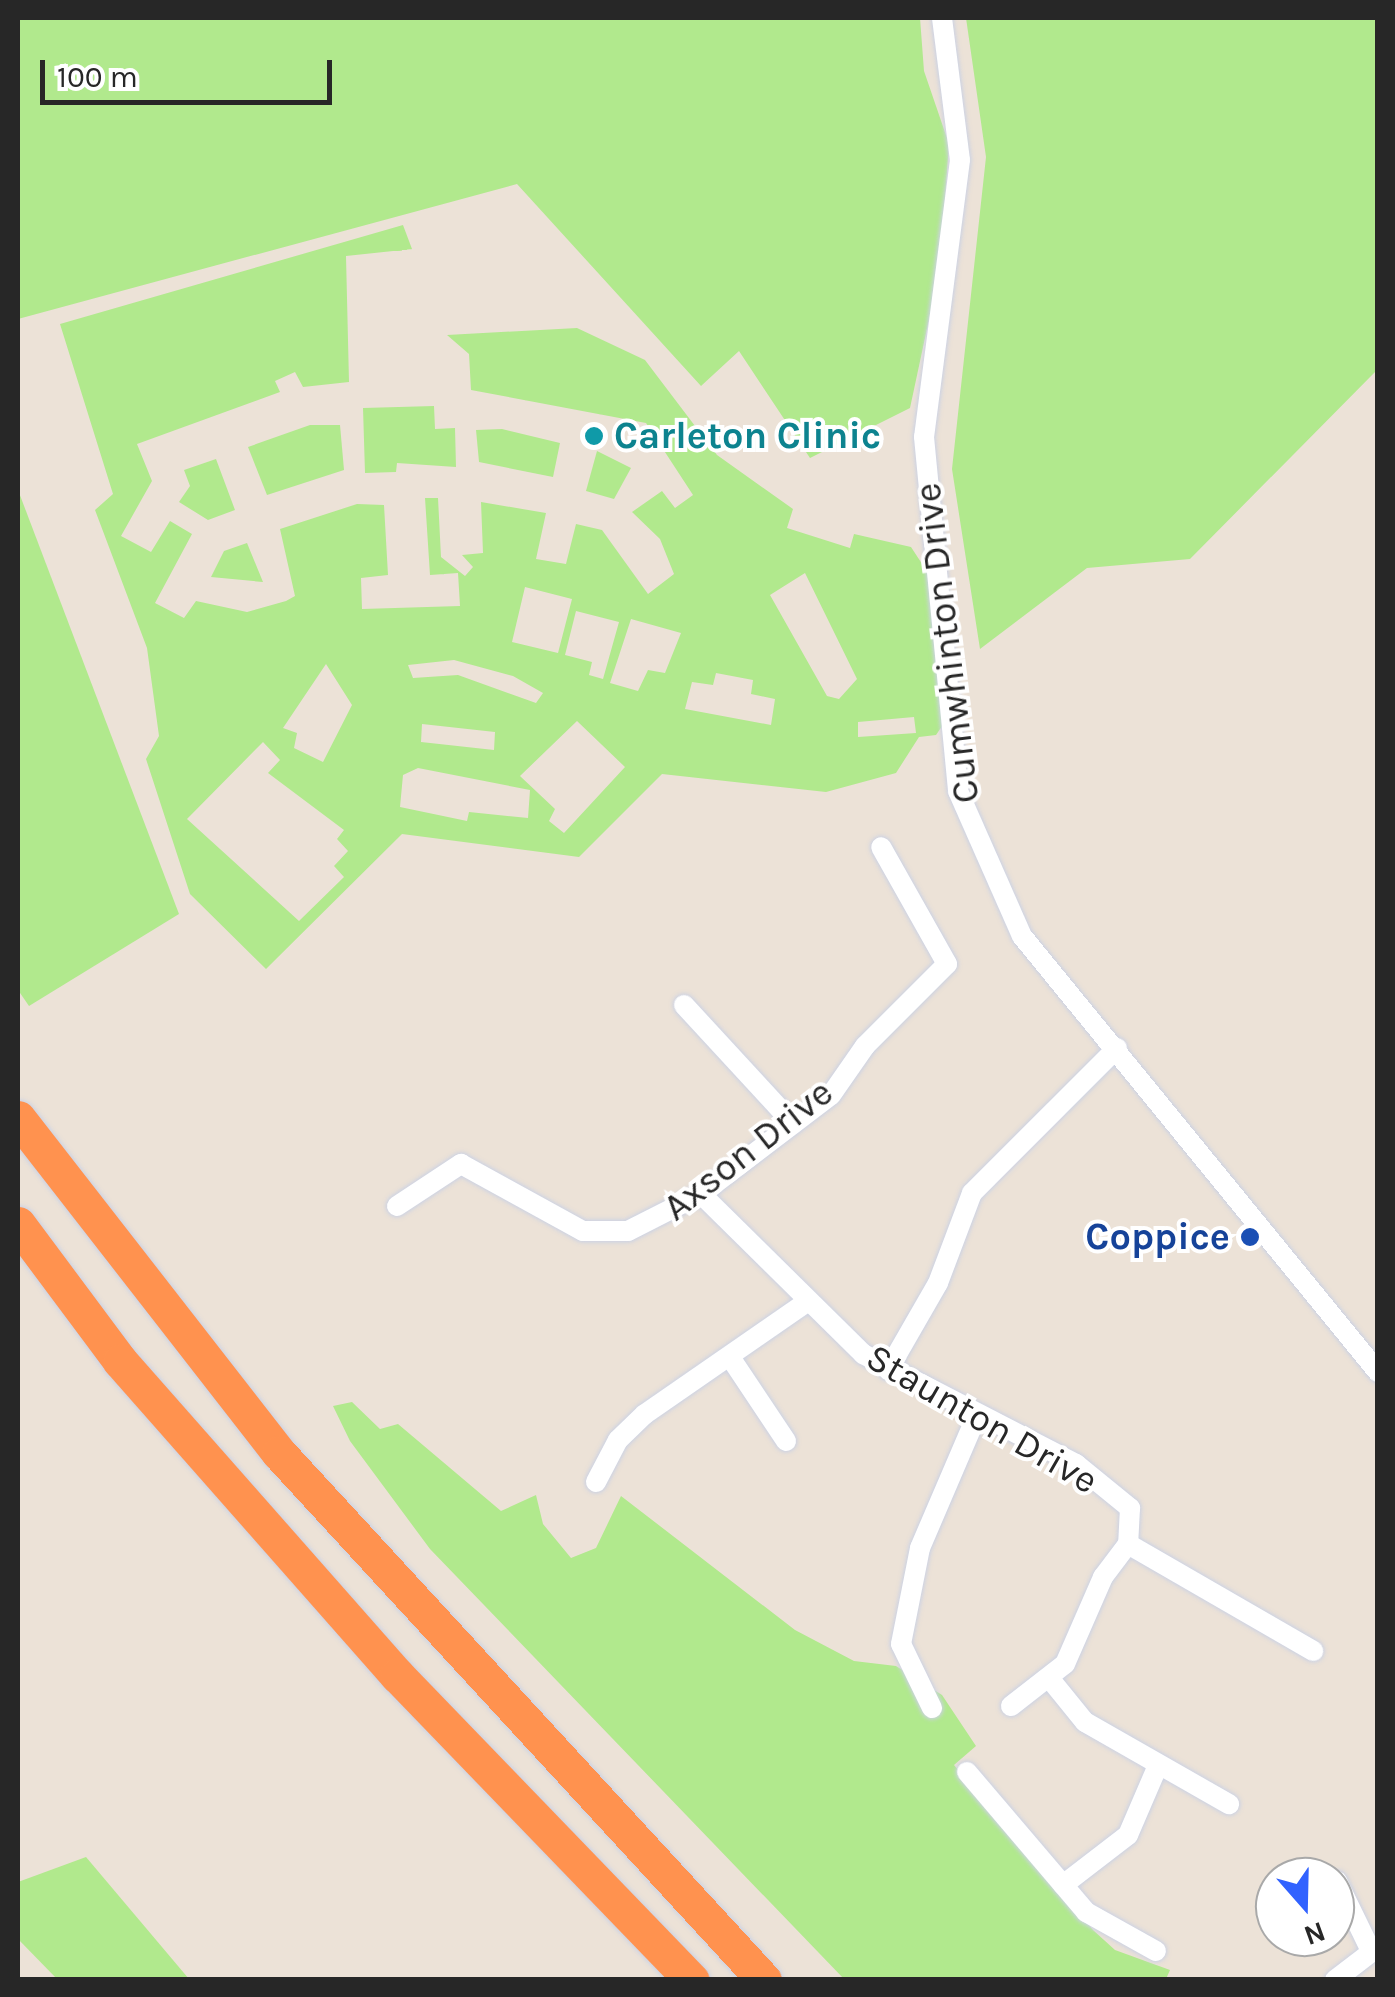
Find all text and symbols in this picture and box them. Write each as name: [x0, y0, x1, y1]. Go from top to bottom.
scale bar: [45, 40, 338, 102]
text: 100 m: [57, 59, 138, 95]
place label: Carleton Clinic: [614, 413, 881, 459]
marker: Carleton Clinic: [583, 425, 605, 447]
street label: Cumwhinton Drive: [905, 480, 989, 806]
street label: Axson Drive: [654, 1070, 842, 1230]
place label: Coppice: [1085, 1214, 1230, 1260]
marker: Coppice: [1239, 1226, 1261, 1248]
street label: Staunton Drive: [858, 1334, 1106, 1504]
north arrow: [1255, 1857, 1355, 1957]
text: N: [1300, 1915, 1330, 1953]

